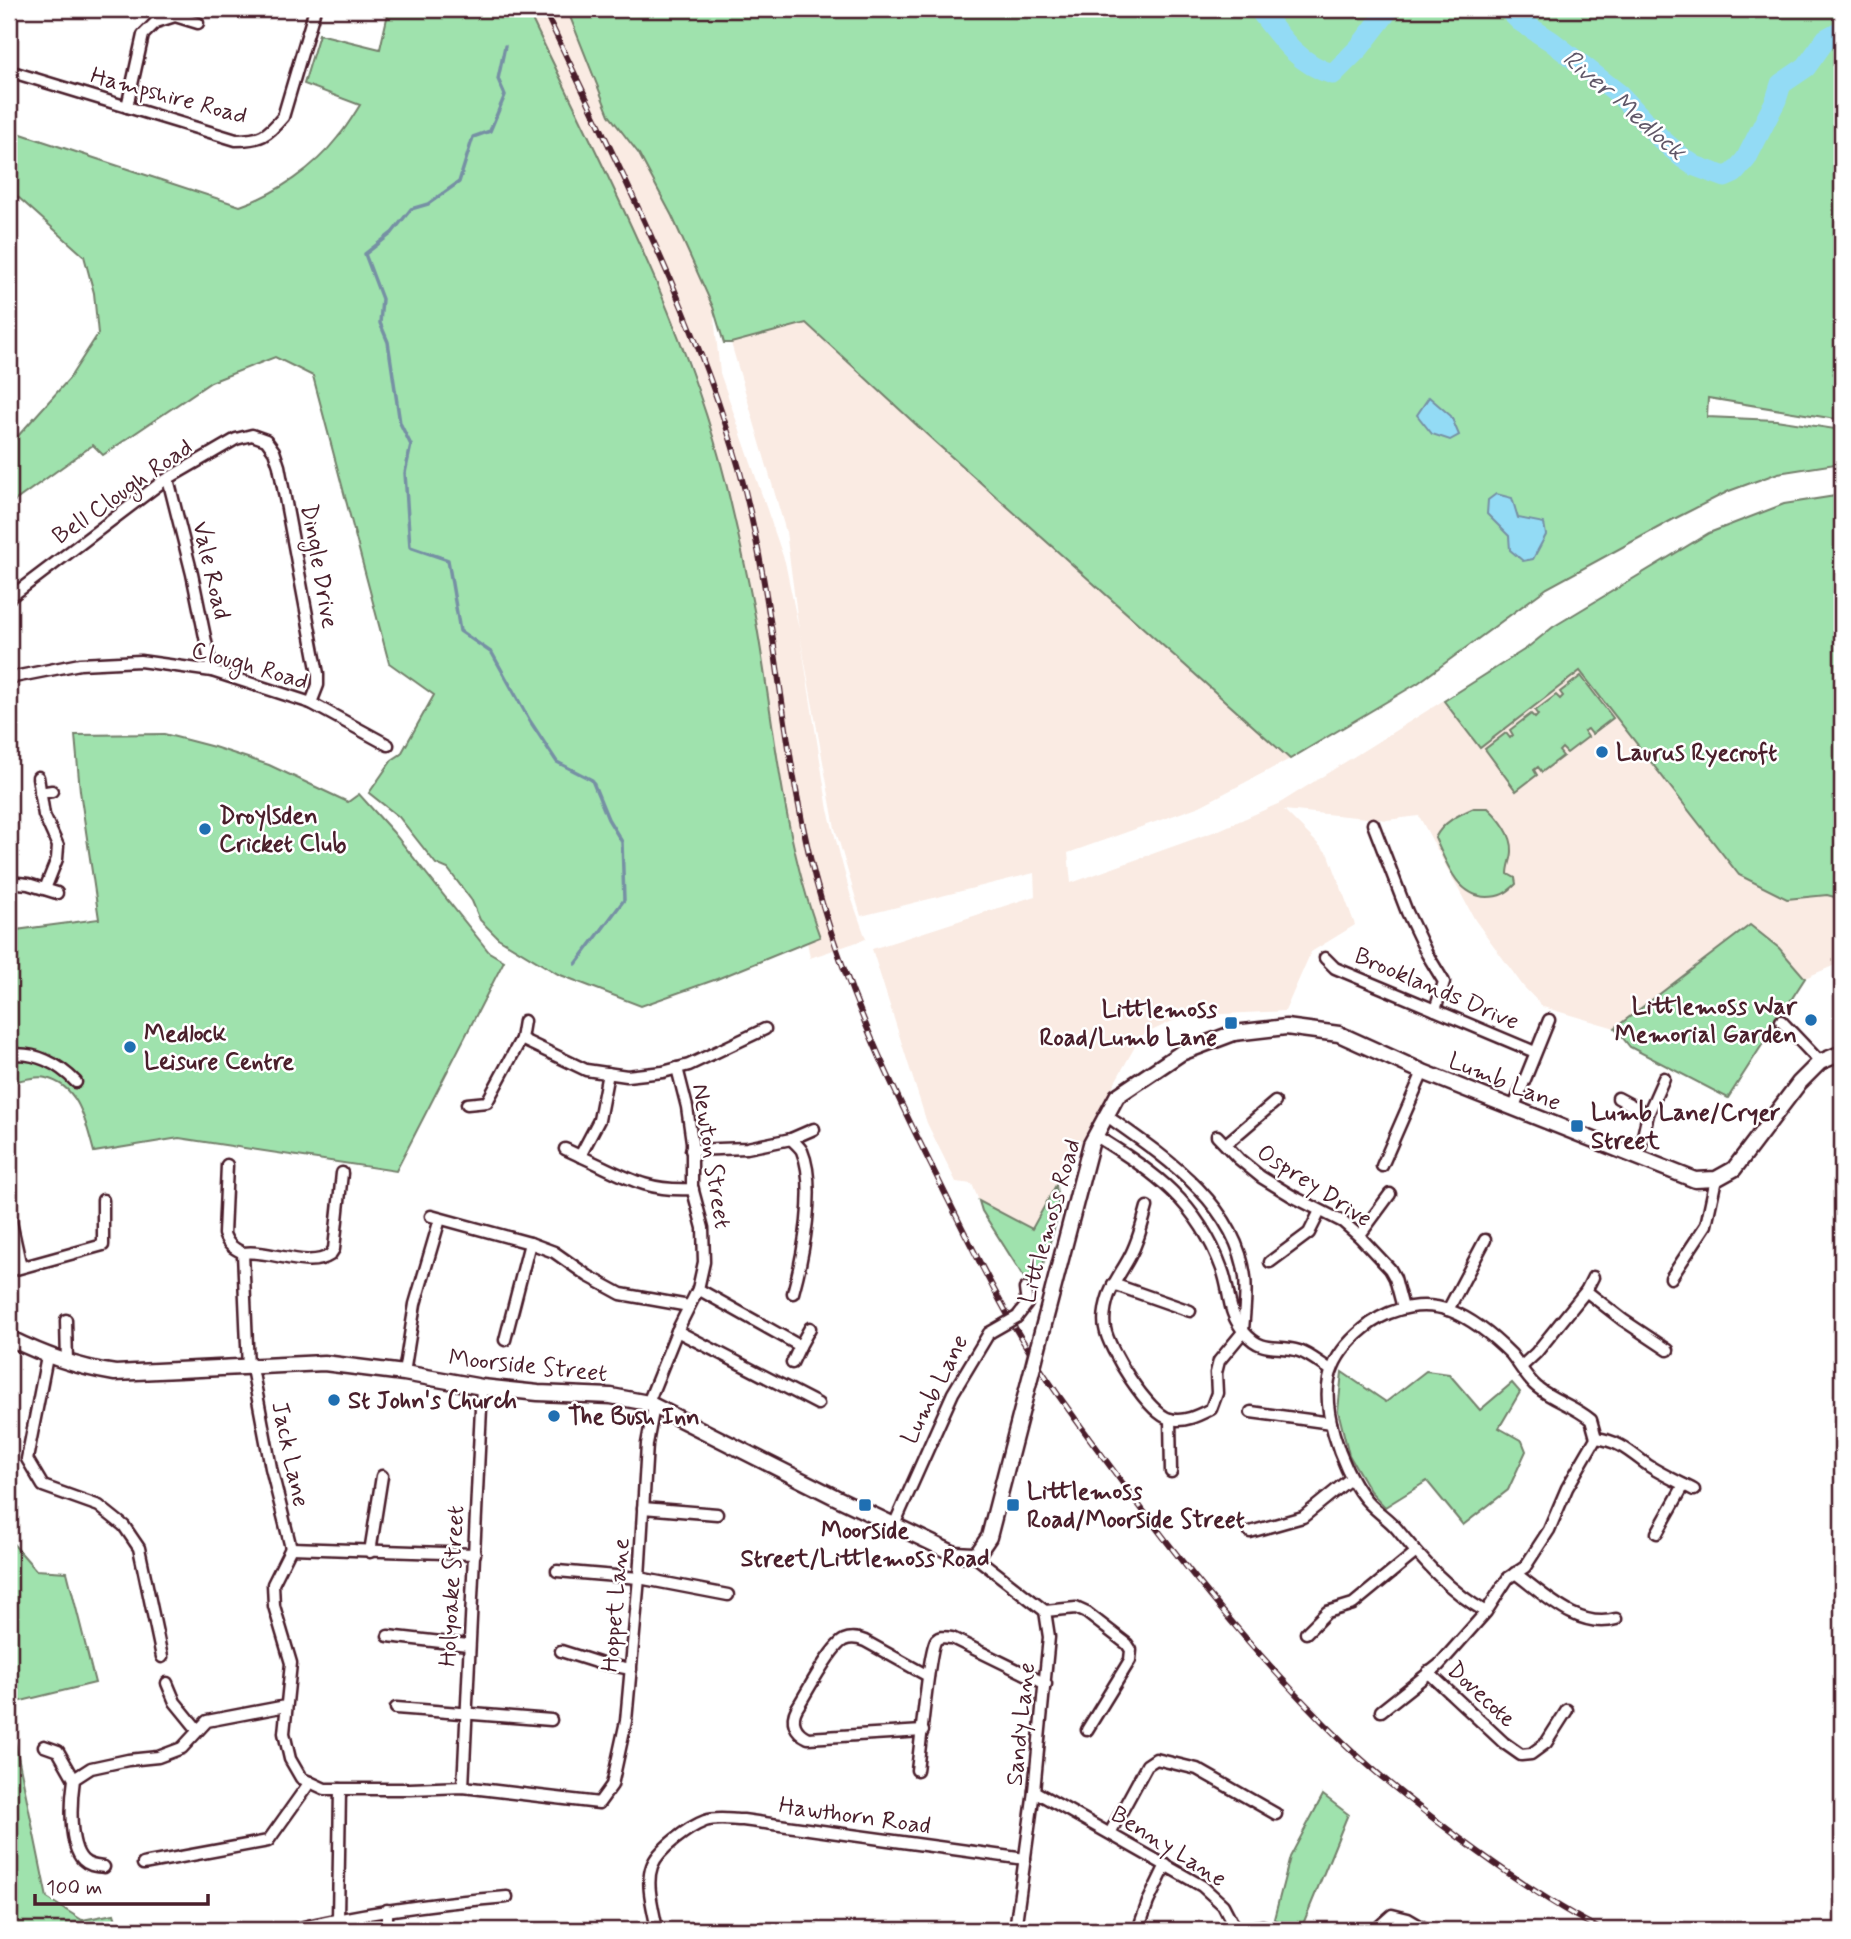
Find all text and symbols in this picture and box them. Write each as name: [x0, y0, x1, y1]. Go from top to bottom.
water label: River Medlock: [1555, 42, 1694, 170]
street label: Hampshire Road: [87, 61, 250, 132]
street label: Bell Clough Road: [47, 432, 200, 554]
street label: Dingle Drive: [290, 502, 345, 631]
street label: Vale Road: [184, 518, 237, 622]
street label: Clough Road: [187, 635, 312, 700]
place label: Laurus Ryecroft: [1616, 738, 1777, 769]
marker: Laurus Ryecroft: [1594, 744, 1610, 760]
place label: Droylsden Cricket Club: [219, 801, 346, 860]
marker: Droylsden Cricket Club: [197, 821, 213, 837]
street label: Brooklands Drive: [1349, 941, 1523, 1038]
place label: Littlemoss War Memorial Garden: [1615, 992, 1798, 1051]
place label: Littlemoss Road/Lumb Lane: [1040, 995, 1217, 1054]
marker: Littlemoss War Memorial Garden: [1803, 1012, 1819, 1028]
marker: Littlemoss Road/Lumb Lane: [1223, 1015, 1239, 1031]
place label: Medlock Leisure Centre: [144, 1019, 294, 1078]
marker: Medlock Leisure Centre: [122, 1039, 138, 1055]
street label: Lumb Lane: [1444, 1046, 1565, 1119]
street label: Newton Street: [684, 1082, 737, 1231]
place label: Lumb Lane/Cryer Street: [1591, 1098, 1780, 1157]
marker: Lumb Lane/Cryer Street: [1569, 1118, 1585, 1134]
street label: Littlemoss Road: [1012, 1136, 1089, 1307]
street label: Osprey Drive: [1251, 1138, 1378, 1235]
street label: Lumb Lane: [895, 1330, 976, 1450]
street label: Moorside Street: [447, 1343, 609, 1390]
place label: St John's Church: [348, 1386, 517, 1417]
marker: St John's Church: [326, 1392, 342, 1408]
street label: Jack Lane: [263, 1399, 316, 1510]
place label: The Bush Inn: [568, 1402, 700, 1433]
marker: The Bush Inn: [546, 1408, 562, 1424]
place label: Littlemoss Road/Moorside Street: [1027, 1477, 1245, 1536]
marker: Moorside Street/Littlemoss Road: [857, 1497, 873, 1513]
marker: Littlemoss Road/Moorside Street: [1005, 1497, 1021, 1513]
street label: Holyoake Street: [433, 1505, 472, 1667]
place label: Moorside Street/Littlemoss Road: [741, 1516, 989, 1575]
street label: Hoppet Lane: [595, 1537, 638, 1674]
street label: Dovecote: [1440, 1655, 1522, 1735]
street label: Sandy Lane: [1000, 1661, 1043, 1787]
street label: Hawthorn Road: [777, 1790, 933, 1842]
street label: Benny Lane: [1105, 1799, 1232, 1895]
scale bar: [35, 1862, 208, 1906]
text: 100 m: [46, 1874, 102, 1902]

